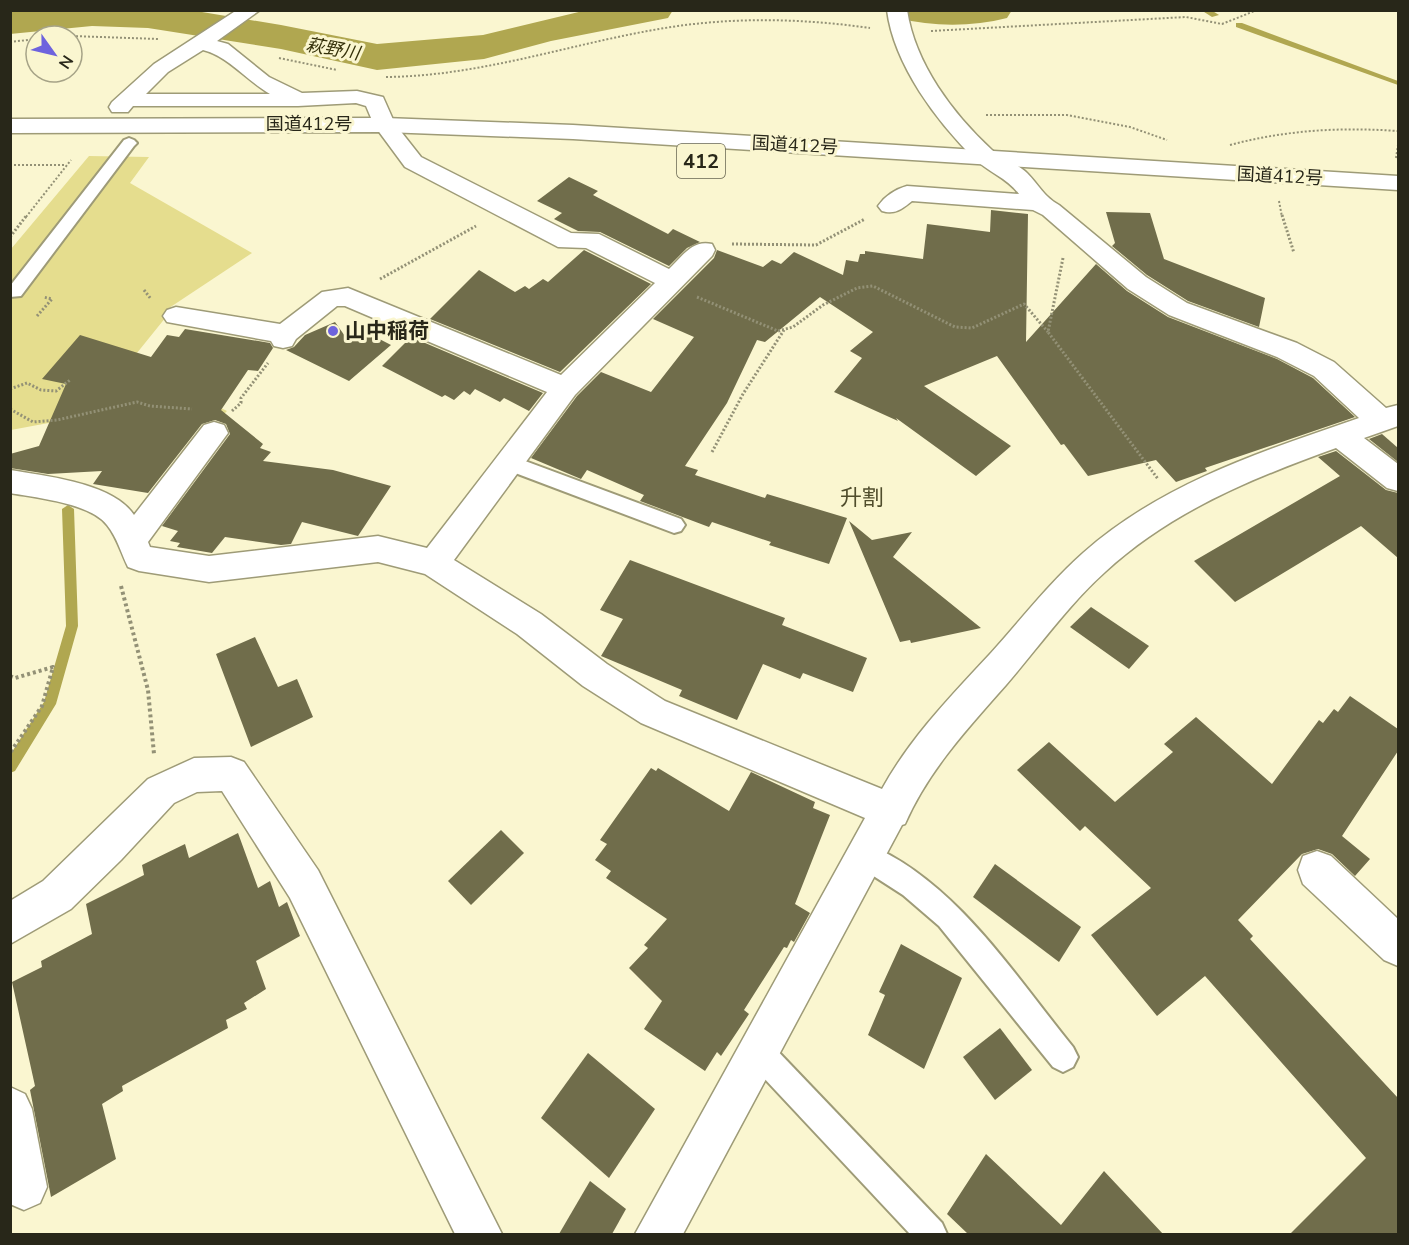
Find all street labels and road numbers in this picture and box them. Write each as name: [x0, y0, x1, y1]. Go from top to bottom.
street label: 国道412号: [266, 112, 352, 136]
street label: 国道412号: [751, 131, 839, 159]
road number: 412: [677, 144, 725, 178]
street label: 国道412号: [1236, 162, 1324, 190]

